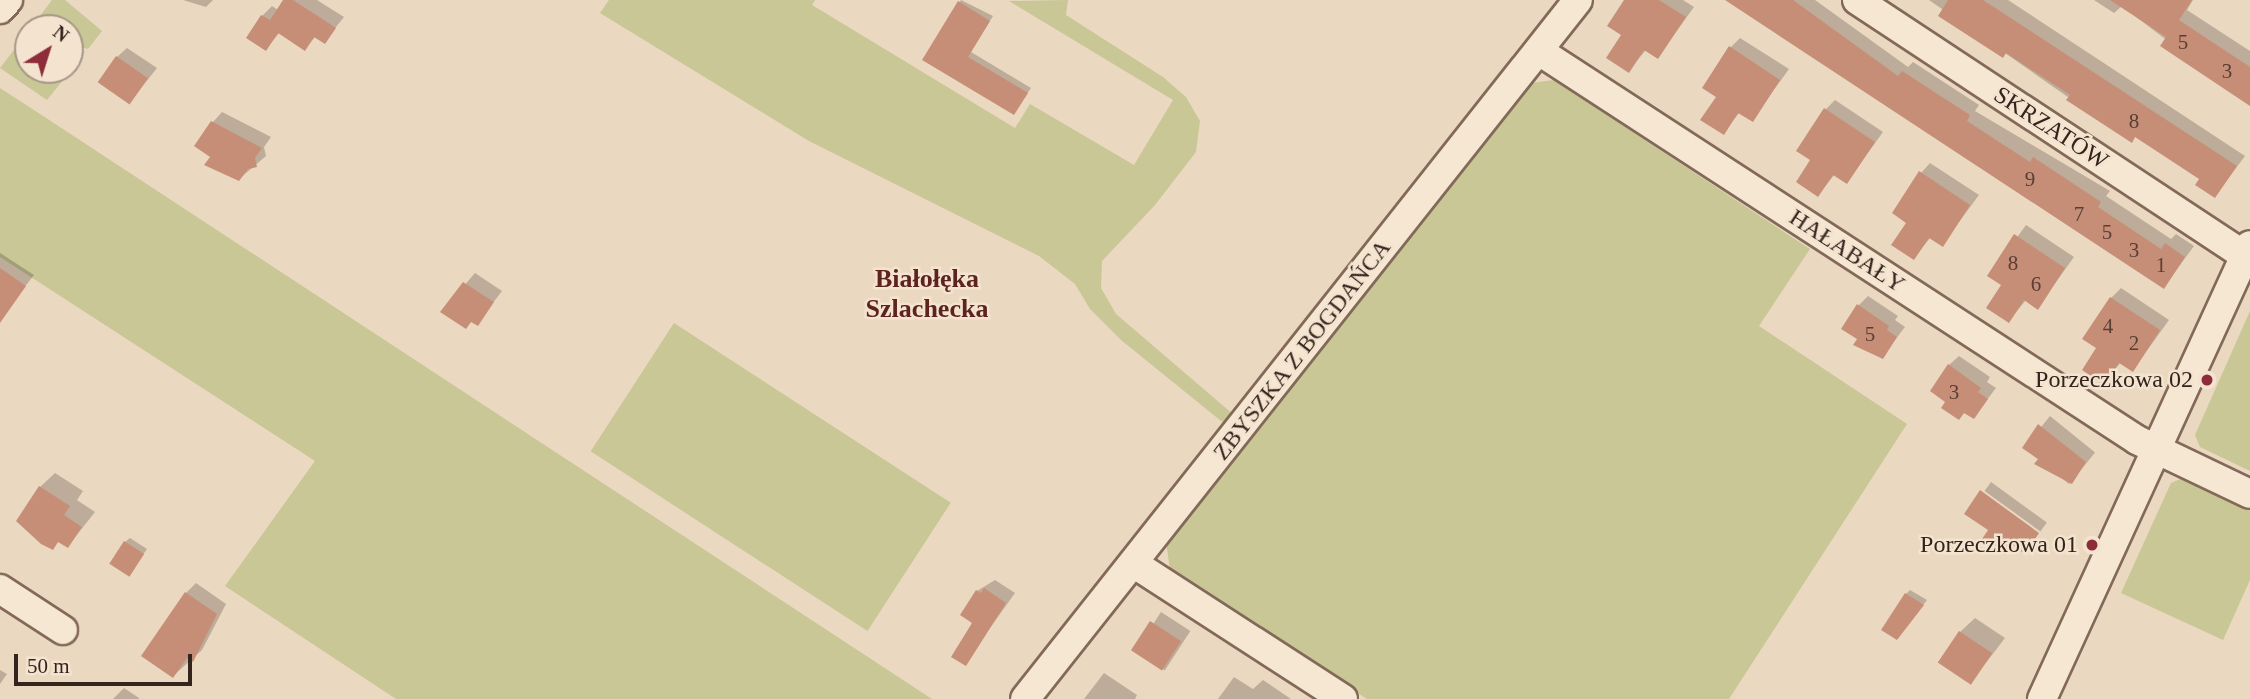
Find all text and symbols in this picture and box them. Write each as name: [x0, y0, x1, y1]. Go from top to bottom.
north arrow: [14, 14, 84, 84]
text: N: [49, 21, 73, 46]
house number: 5: [2178, 29, 2188, 55]
house number: 3: [2222, 58, 2232, 84]
street label: SKRZATÓW: [1988, 80, 2114, 176]
house number: 8: [2129, 108, 2139, 134]
house number: 9: [2025, 166, 2035, 192]
house number: 7: [2074, 201, 2084, 227]
street label: HAŁABAŁY: [1784, 203, 1910, 299]
house number: 5: [2102, 219, 2112, 245]
street label: ZBYSZKA Z BOGDAŃCA: [1207, 233, 1397, 467]
house number: 3: [2129, 237, 2139, 263]
house number: 8: [2008, 250, 2018, 276]
house number: 1: [2156, 252, 2166, 278]
district label: Białołęka Szlachecka: [866, 263, 988, 324]
house number: 6: [2031, 271, 2041, 297]
house number: 4: [2103, 313, 2113, 339]
house number: 5: [1865, 321, 1875, 347]
house number: 2: [2129, 330, 2139, 356]
place label: Porzeczkowa 02: [2035, 366, 2193, 394]
marker: Porzeczkowa 02: [2199, 372, 2215, 388]
house number: 3: [1949, 379, 1959, 405]
place label: Porzeczkowa 01: [1920, 531, 2078, 559]
marker: Porzeczkowa 01: [2084, 537, 2100, 553]
scale bar: [18, 640, 196, 684]
text: 50 m: [27, 654, 70, 678]

